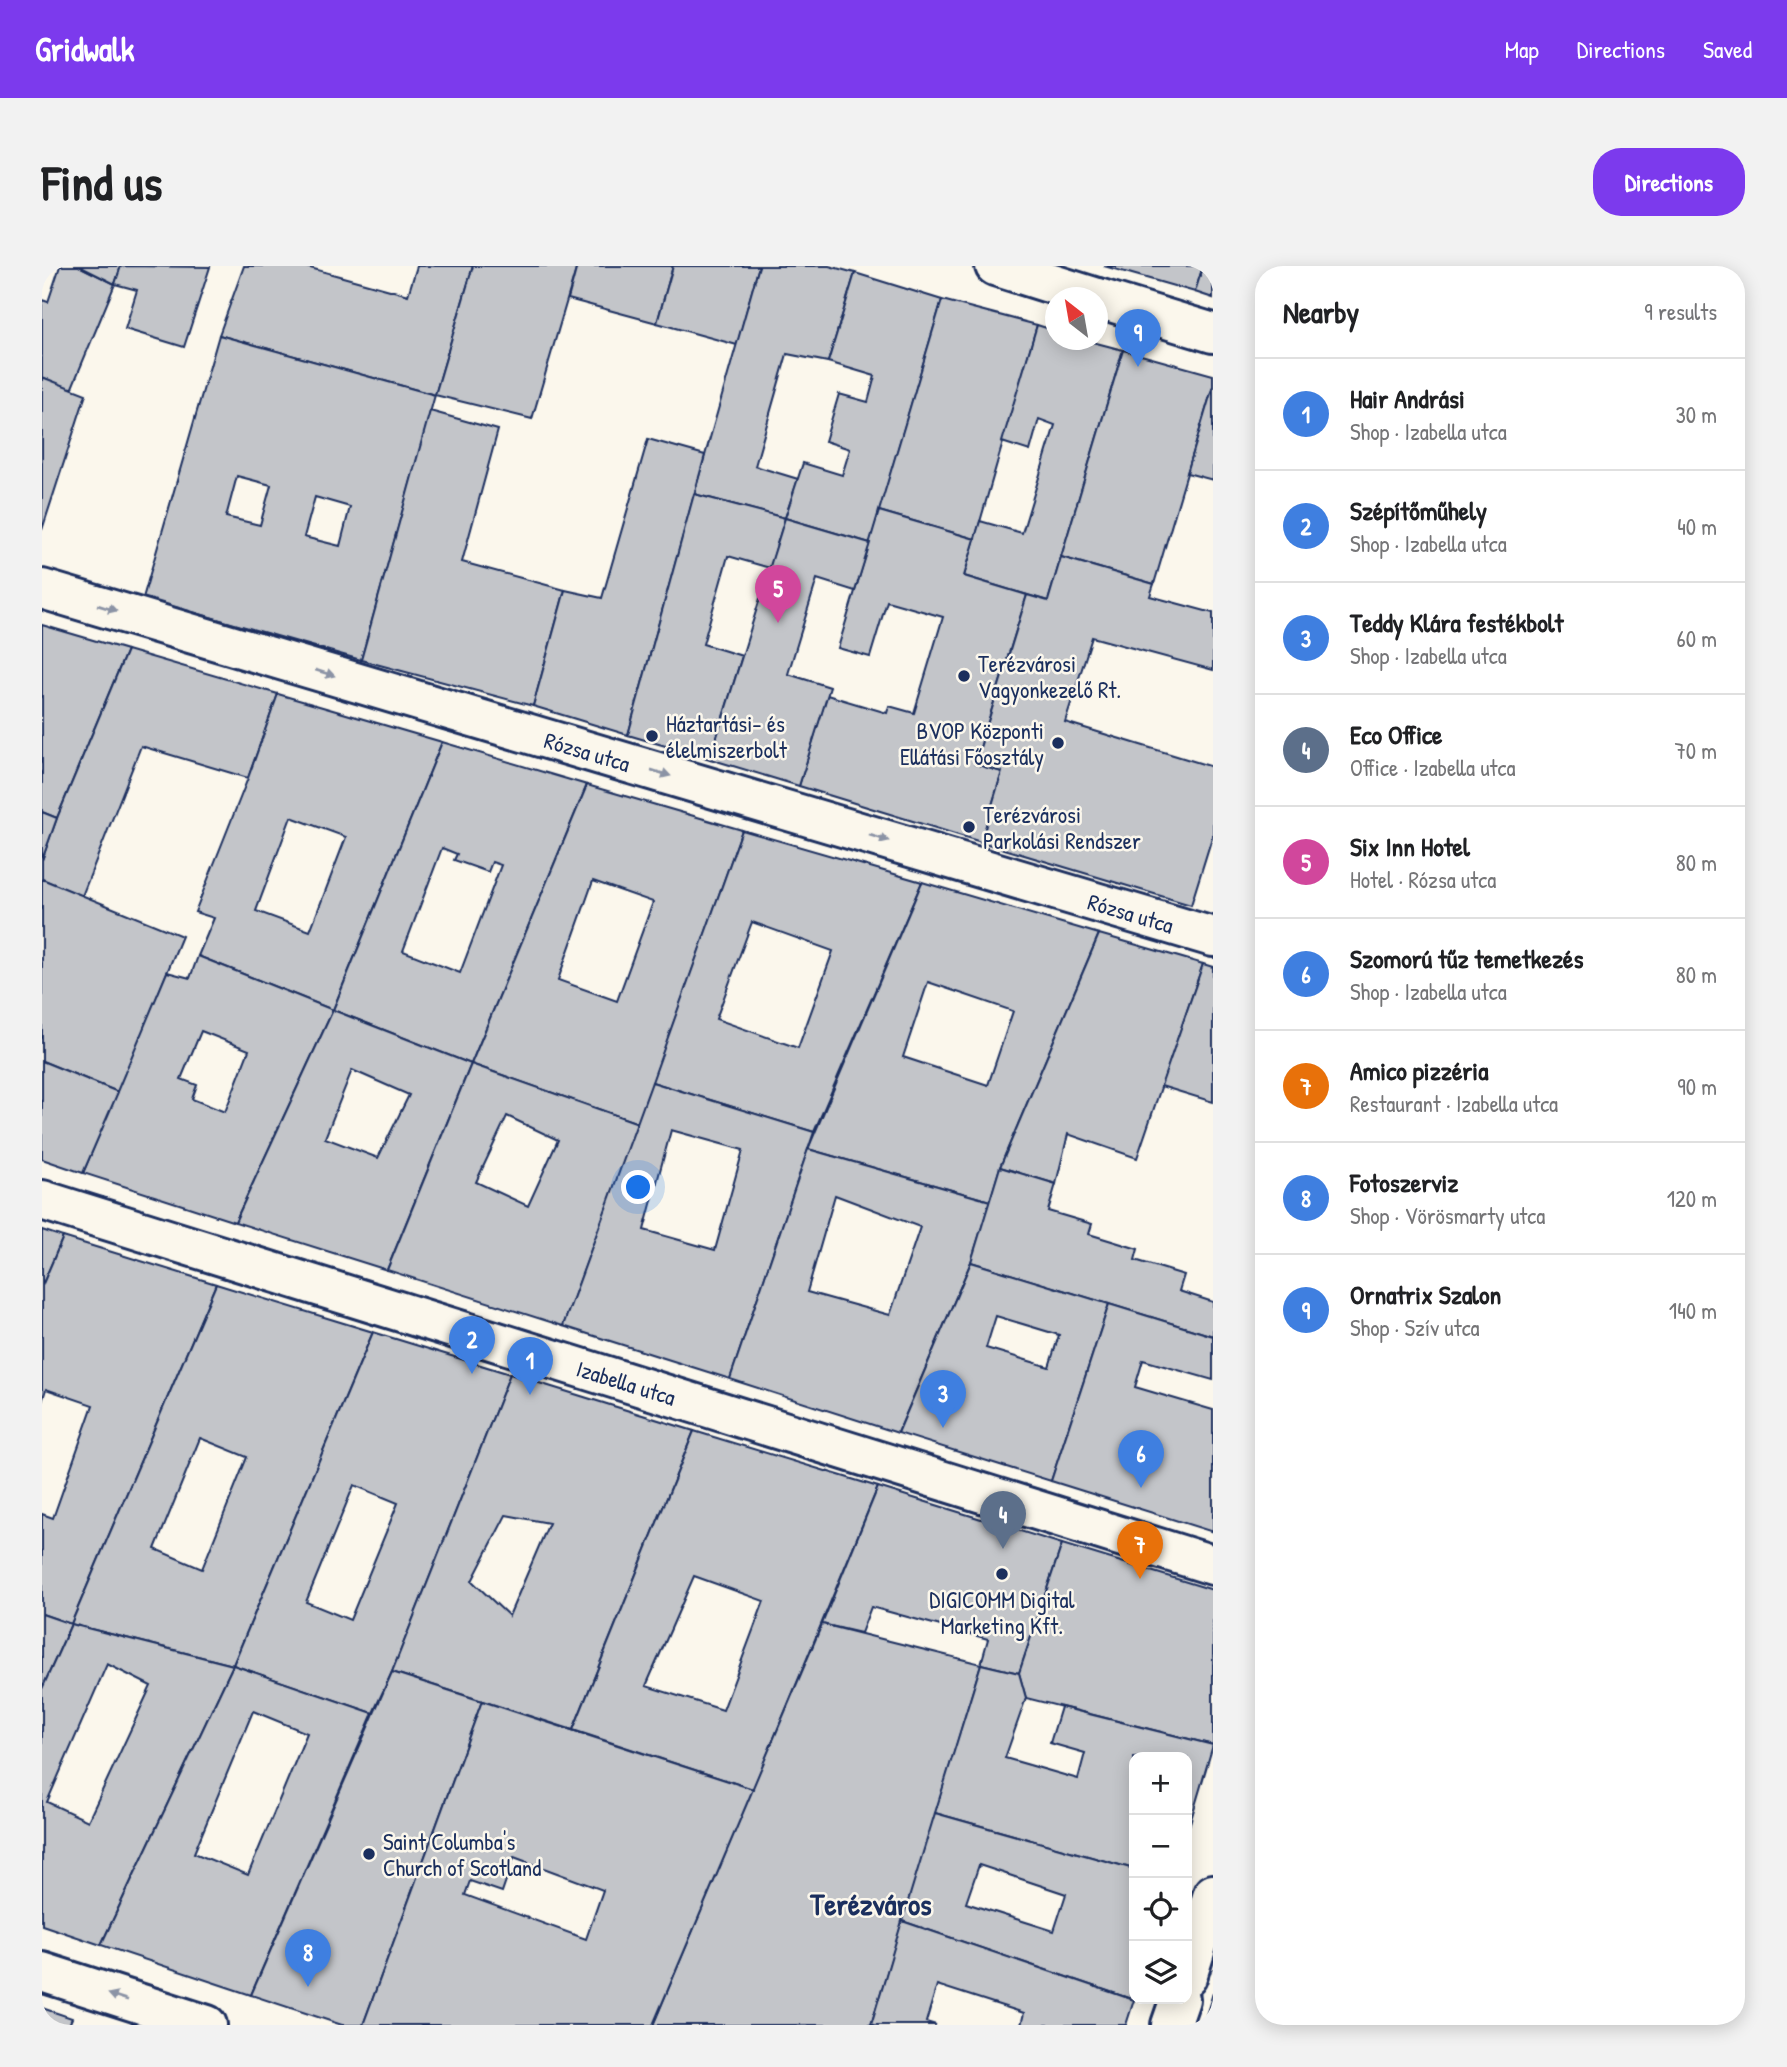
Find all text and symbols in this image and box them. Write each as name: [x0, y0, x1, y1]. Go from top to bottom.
text: Gridwalk: [35, 27, 135, 71]
text: Map: [1505, 33, 1539, 65]
text: Directions: [1577, 33, 1665, 65]
text: Saved: [1703, 33, 1752, 65]
button: Directions: [1593, 148, 1745, 216]
text: Find us: [42, 149, 162, 215]
north arrow: [1045, 287, 1108, 350]
text: Nearby: [1283, 292, 1359, 332]
text: 9 results: [1644, 296, 1717, 327]
pin: 9: [1115, 309, 1161, 367]
text: Hair Andrási: [1350, 381, 1465, 416]
text: 1: [1302, 399, 1310, 430]
text: 30 m: [1675, 399, 1717, 430]
text: Shop · Izabella utca: [1350, 416, 1507, 447]
text: Szépítőműhely: [1350, 493, 1487, 528]
text: 2: [1301, 511, 1311, 542]
text: 40 m: [1677, 511, 1717, 542]
text: Shop · Izabella utca: [1350, 528, 1507, 559]
pin: 5: [755, 565, 801, 623]
one-way arrow: [97, 604, 118, 614]
text: Teddy Klára festékbolt: [1350, 605, 1564, 640]
text: 3: [1301, 623, 1311, 654]
text: 60 m: [1677, 623, 1717, 654]
text: Shop · Izabella utca: [1350, 640, 1507, 671]
place label: Terézvárosi Vagyonkezelő Rt.: [978, 648, 1121, 705]
marker: Terézvárosi Vagyonkezelő Rt.: [956, 668, 972, 684]
one-way arrow: [315, 669, 336, 679]
place label: Háztartási- és élelmiszerbolt: [666, 708, 788, 765]
place label: BVOP Központi Ellátási Főosztály: [900, 715, 1044, 772]
text: Eco Office: [1350, 717, 1442, 752]
street label: Rózsa utca: [541, 724, 634, 778]
marker: Háztartási- és élelmiszerbolt: [644, 728, 660, 744]
marker: BVOP Központi Ellátási Főosztály: [1050, 735, 1066, 751]
text: 4: [1302, 735, 1310, 766]
text: 70 m: [1674, 735, 1717, 766]
text: Office · Izabella utca: [1350, 752, 1515, 783]
one-way arrow: [651, 768, 672, 778]
place label: Terézvárosi Parkolási Rendszer: [983, 799, 1141, 856]
marker: Terézvárosi Parkolási Rendszer: [961, 819, 977, 835]
text: Six Inn Hotel: [1350, 829, 1470, 864]
one-way arrow: [869, 833, 890, 843]
text: 5: [1301, 847, 1311, 878]
text: 80 m: [1676, 847, 1717, 878]
text: Hotel · Rózsa utca: [1350, 864, 1496, 895]
street label: Rózsa utca: [1084, 885, 1177, 940]
text: Szomorú tűz temetkezés: [1350, 941, 1583, 976]
text: 6: [1301, 959, 1311, 990]
text: 80 m: [1676, 959, 1717, 990]
text: Shop · Izabella utca: [1350, 976, 1507, 1007]
text: Amico pizzéria: [1350, 1053, 1488, 1088]
text: 7: [1300, 1071, 1312, 1102]
text: 90 m: [1677, 1071, 1717, 1102]
text: Restaurant · Izabella utca: [1350, 1088, 1558, 1119]
text: Fotoszerviz: [1350, 1165, 1459, 1200]
your location: [621, 1170, 655, 1204]
text: 8: [1301, 1183, 1311, 1214]
text: 120 m: [1667, 1183, 1717, 1214]
text: Shop · Vörösmarty utca: [1350, 1200, 1545, 1231]
text: Ornatrix Szalon: [1350, 1277, 1501, 1312]
text: 9: [1302, 1295, 1310, 1326]
text: 140 m: [1669, 1295, 1717, 1326]
text: Shop · Szív utca: [1350, 1312, 1480, 1343]
pin: 2: [449, 1316, 495, 1374]
pin: 1: [507, 1337, 553, 1395]
street label: Izabella utca: [573, 1352, 680, 1412]
pin: 3: [920, 1370, 966, 1428]
pin: 6: [1118, 1430, 1164, 1488]
pin: 4: [980, 1491, 1026, 1549]
pin: 7: [1117, 1521, 1163, 1579]
marker: DIGICOMM Digital Marketing Kft.: [994, 1566, 1010, 1582]
place label: DIGICOMM Digital Marketing Kft.: [929, 1584, 1076, 1641]
map controls: [1129, 1752, 1192, 2004]
button: +: [1129, 1752, 1192, 1815]
button: −: [1129, 1815, 1192, 1878]
place label: Saint Columba's Church of Scotland: [383, 1826, 541, 1883]
marker: Saint Columba's Church of Scotland: [361, 1846, 377, 1862]
button: locate: [1129, 1878, 1192, 1941]
district label: Terézváros: [809, 1884, 932, 1924]
pin: 8: [285, 1929, 331, 1987]
button: layers: [1129, 1941, 1192, 2004]
one-way arrow: [108, 1991, 129, 2001]

